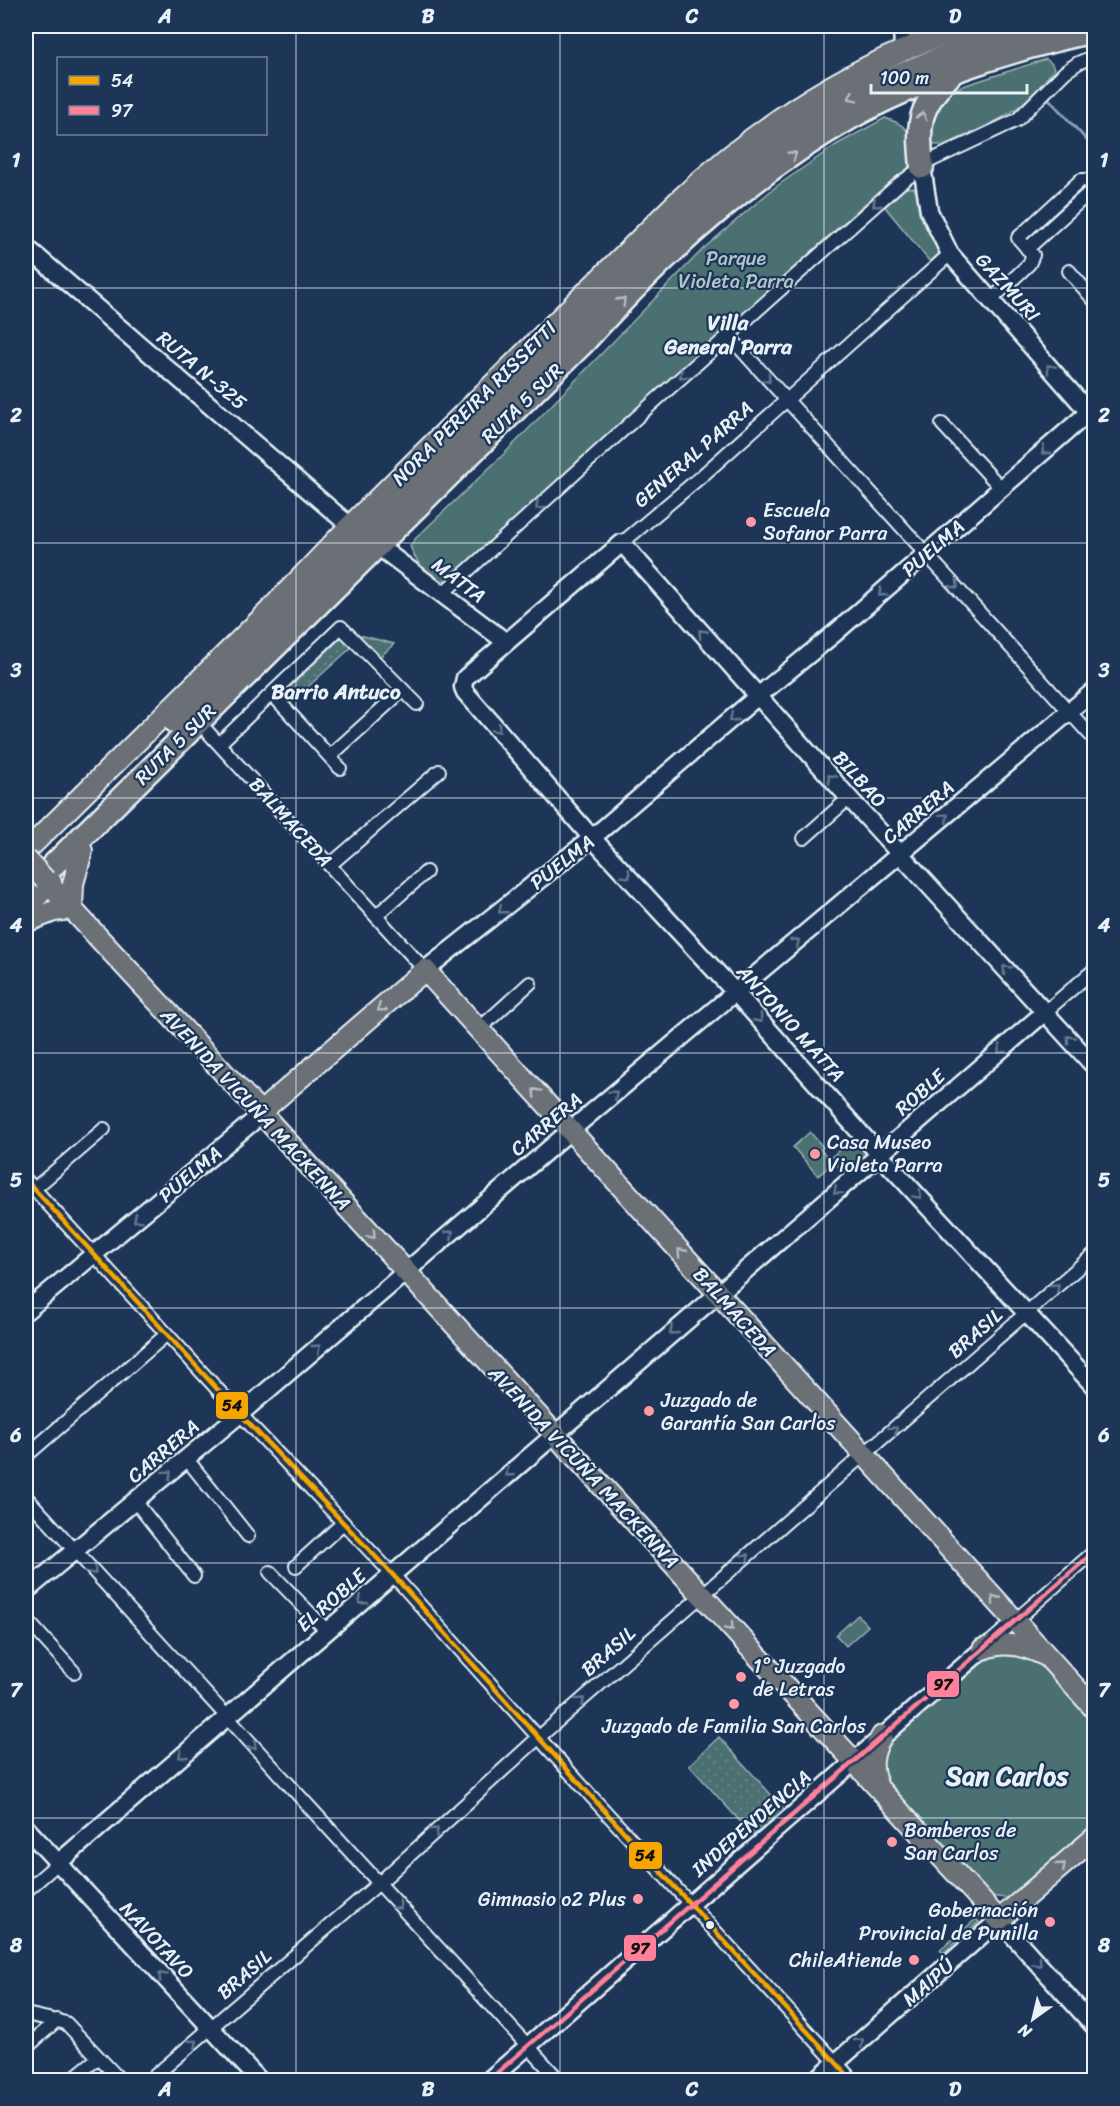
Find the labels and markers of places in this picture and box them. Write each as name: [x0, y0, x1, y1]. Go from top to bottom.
place label: Escuela Sofanor Parra: [763, 493, 888, 551]
marker: Escuela Sofanor Parra: [744, 515, 758, 529]
place label: Casa Museo Violeta Parra: [827, 1125, 943, 1183]
marker: Casa Museo Violeta Parra: [808, 1147, 822, 1161]
place label: Juzgado de Garantía San Carlos: [660, 1383, 836, 1441]
marker: Juzgado de Garantía San Carlos: [642, 1404, 656, 1418]
place label: 1° Juzgado de Letras: [753, 1649, 846, 1707]
marker: 1° Juzgado de Letras: [734, 1670, 748, 1684]
marker: Juzgado de Familia San Carlos: [727, 1697, 741, 1711]
place label: Juzgado de Familia San Carlos: [601, 1709, 867, 1744]
place label: Bomberos de San Carlos: [904, 1813, 1016, 1871]
marker: Bomberos de San Carlos: [885, 1835, 899, 1849]
place label: Gimnasio o2 Plus: [478, 1882, 627, 1917]
marker: Gimnasio o2 Plus: [631, 1892, 645, 1906]
place label: Gobernación Provincial de Punilla: [859, 1893, 1039, 1951]
marker: Gobernación Provincial de Punilla: [1043, 1915, 1057, 1929]
unlabelled marker: [704, 1919, 716, 1931]
place label: ChileAtiende: [789, 1943, 902, 1978]
marker: ChileAtiende: [907, 1953, 921, 1967]

